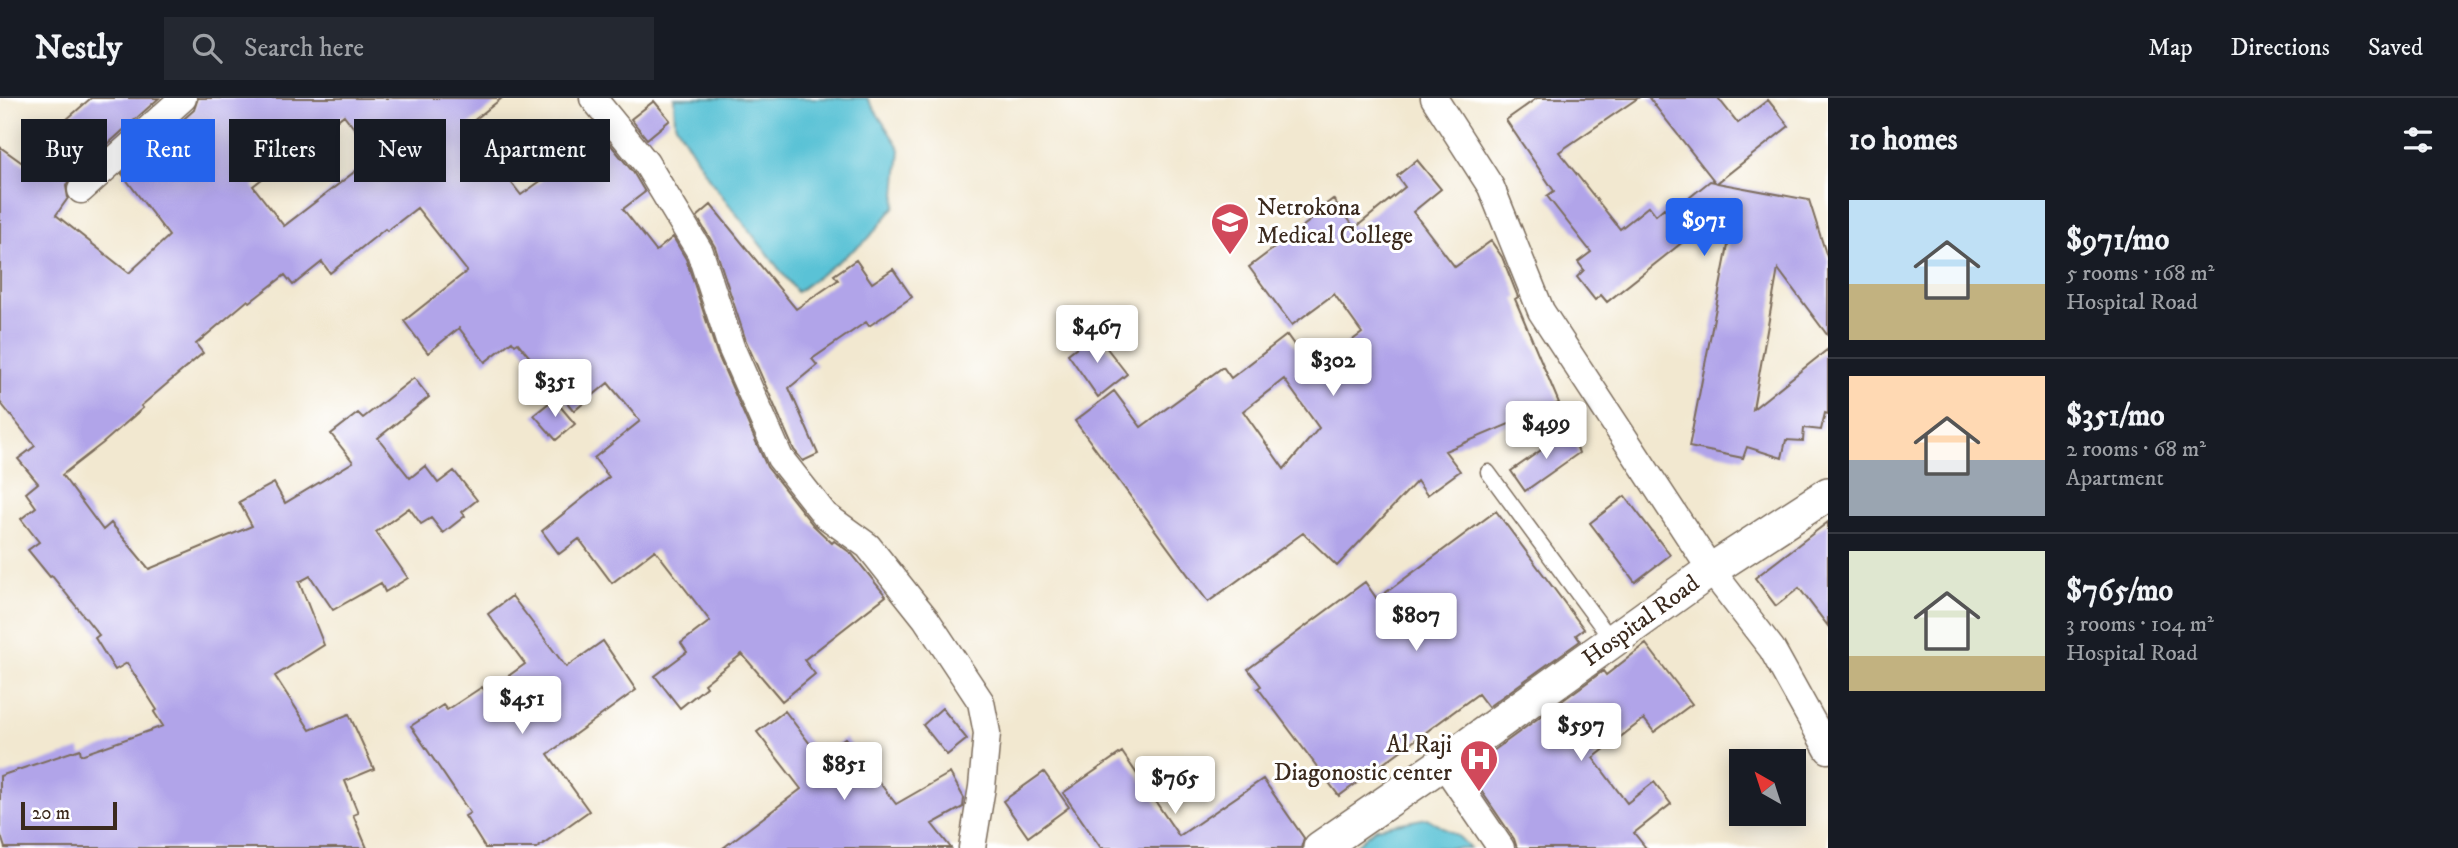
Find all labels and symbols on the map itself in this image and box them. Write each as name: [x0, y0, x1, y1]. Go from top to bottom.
place label: Netrokona Medical College: [1257, 193, 1413, 251]
pin: $971: [1663, 198, 1745, 258]
school or university icon: Netrokona Medical College: [1209, 201, 1251, 256]
pin: $467: [1056, 306, 1138, 365]
pin: $302: [1292, 338, 1374, 398]
pin: $351: [514, 360, 596, 419]
pin: $499: [1505, 402, 1587, 461]
street label: Hospital Road: [1577, 568, 1705, 674]
pin: $807: [1375, 594, 1457, 653]
pin: $451: [481, 676, 563, 736]
pin: $597: [1540, 704, 1622, 763]
place label: Al Raji Diagonostic center: [1274, 730, 1452, 788]
hospital icon: Al Raji Diagonostic center: [1458, 738, 1500, 793]
pin: $851: [803, 742, 885, 802]
north arrow: [1729, 749, 1806, 826]
pin: $765: [1134, 756, 1216, 816]
scale bar: [21, 799, 117, 831]

